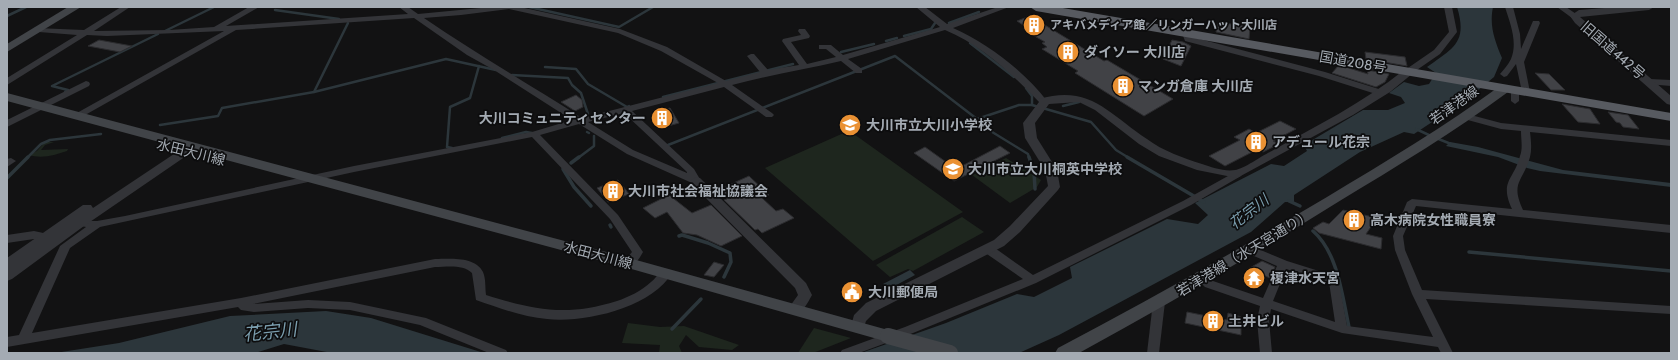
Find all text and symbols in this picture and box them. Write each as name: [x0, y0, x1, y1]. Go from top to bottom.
building icon: アキバメディア館／リンガーハット大川店: [1021, 12, 1047, 38]
place label: アキバメディア館／リンガーハット大川店: [1050, 17, 1277, 32]
street label: 旧国道442号: [1577, 17, 1649, 83]
building icon: ダイソー 大川店: [1055, 39, 1081, 65]
place label: ダイソー 大川店: [1084, 43, 1185, 61]
street label: 国道208号: [1318, 47, 1388, 77]
building icon: マンガ倉庫 大川店: [1110, 73, 1136, 99]
place label: マンガ倉庫 大川店: [1138, 77, 1253, 95]
street label: 若津港線: [1426, 82, 1482, 128]
building icon: 大川コミュニティセンター: [649, 105, 675, 131]
place label: 大川コミュニティセンター: [479, 109, 646, 127]
school or university icon: 大川市立大川小学校: [837, 112, 863, 138]
place label: 大川市立大川小学校: [866, 116, 992, 134]
building icon: アデュール花宗: [1243, 129, 1269, 155]
place label: アデュール花宗: [1272, 133, 1370, 151]
street label: 水田大川線: [155, 135, 227, 169]
school or university icon: 大川市立大川桐英中学校: [940, 156, 966, 182]
place label: 大川市立大川桐英中学校: [968, 160, 1122, 178]
building icon: 大川市社会福祉協議会: [600, 178, 626, 204]
place label: 大川市社会福祉協議会: [628, 182, 768, 200]
water label: 花宗川: [1226, 190, 1274, 233]
street label: 若津港線（水天宮通り）: [1173, 206, 1315, 300]
building icon: 高木病院女性職員寮: [1341, 207, 1367, 233]
place label: 高木病院女性職員寮: [1370, 211, 1496, 229]
street label: 水田大川線: [562, 237, 634, 273]
temple icon: 榎津水天宮: [1241, 265, 1267, 291]
place label: 榎津水天宮: [1270, 269, 1340, 287]
public building icon: 大川郵便局: [839, 279, 865, 305]
place label: 大川郵便局: [868, 283, 938, 301]
building icon: 土井ビル: [1200, 308, 1226, 334]
place label: 土井ビル: [1228, 312, 1284, 330]
water label: 花宗川: [242, 318, 300, 346]

